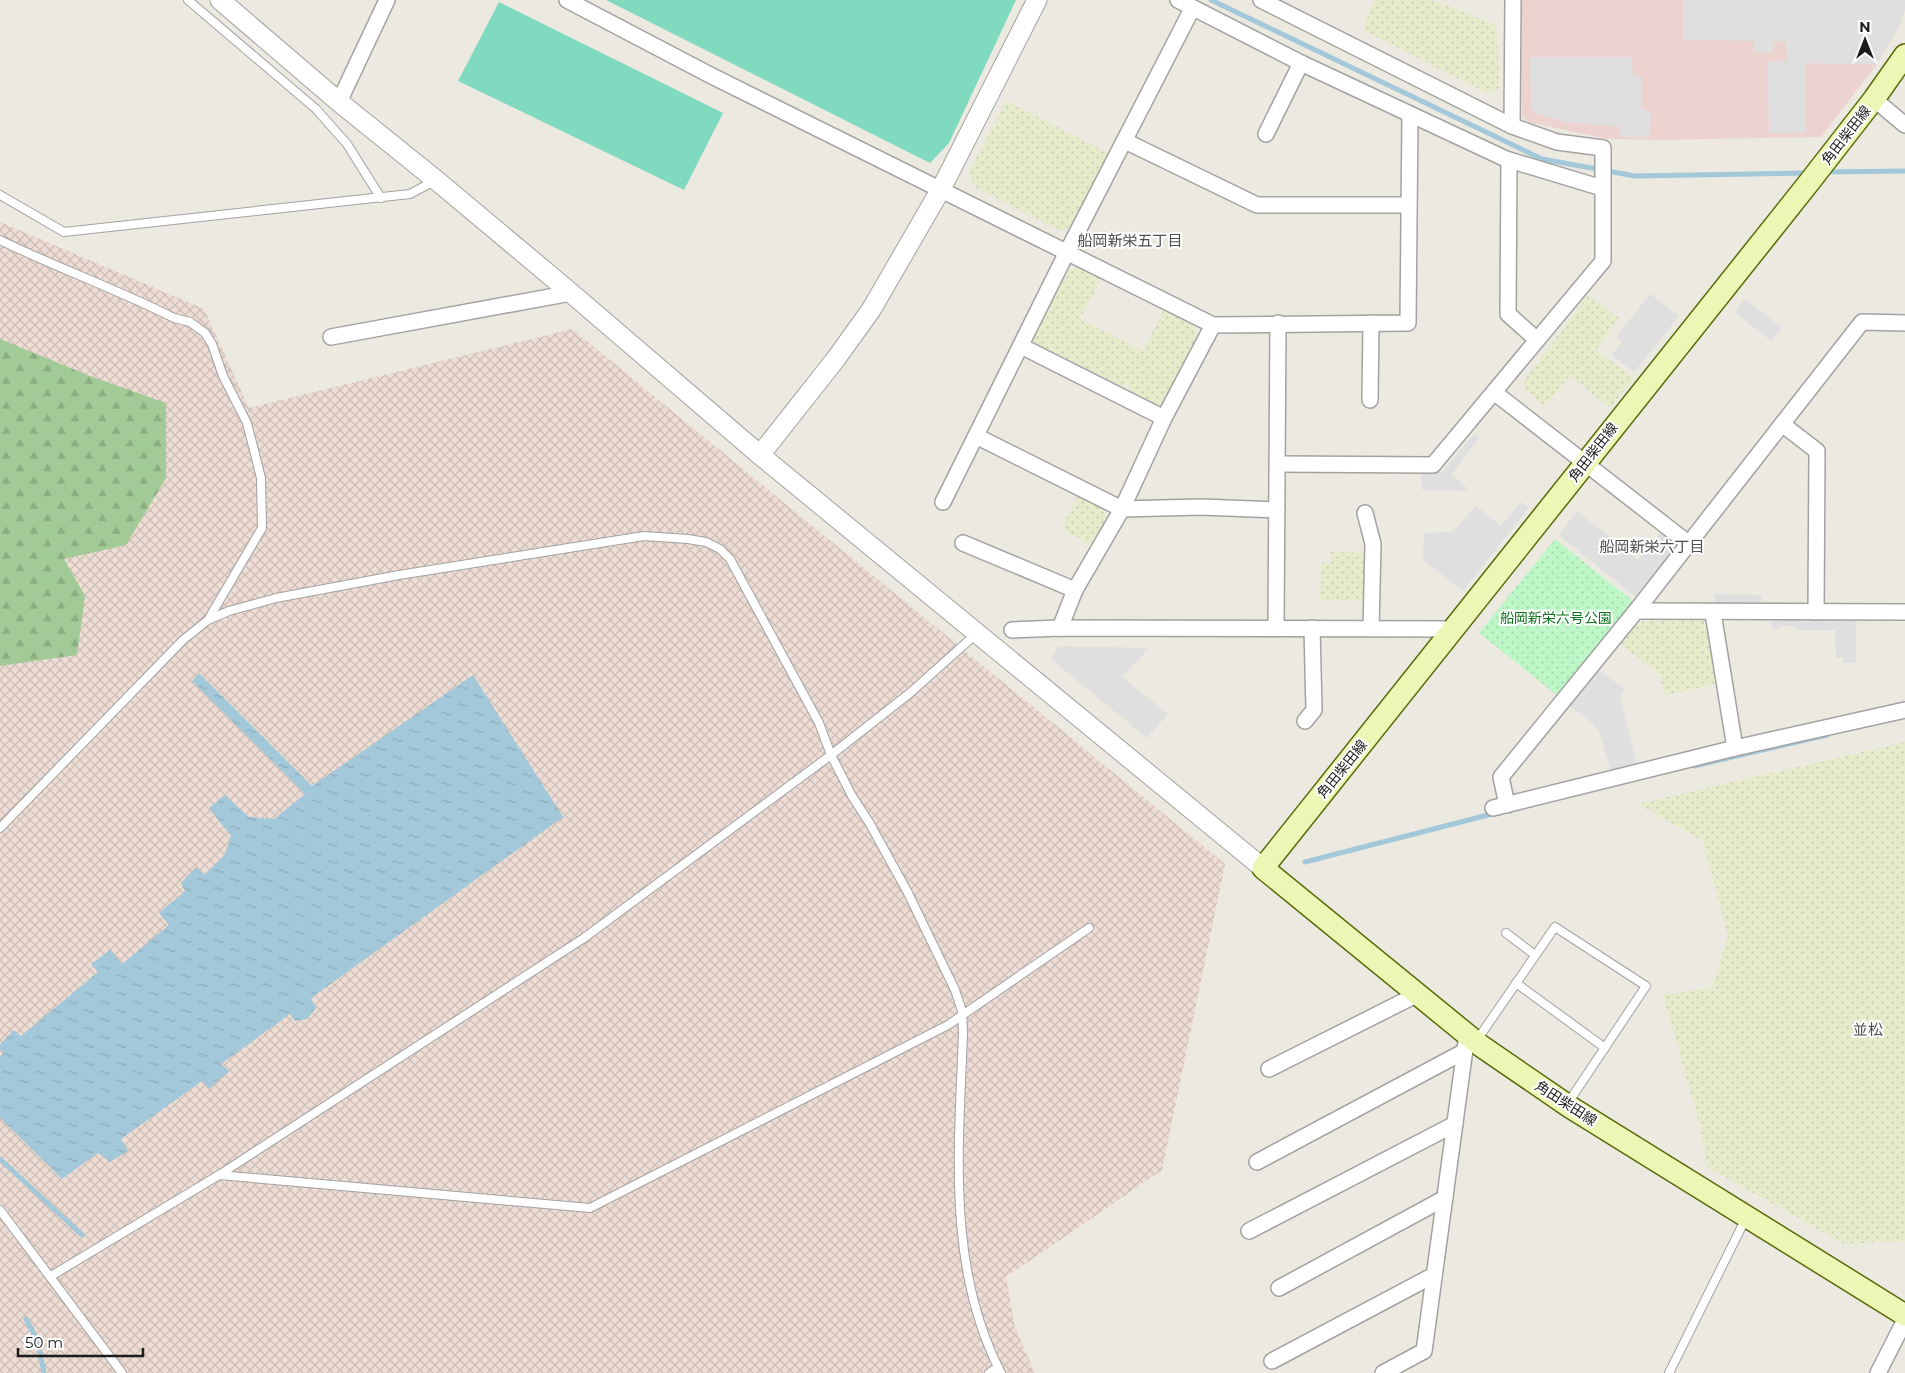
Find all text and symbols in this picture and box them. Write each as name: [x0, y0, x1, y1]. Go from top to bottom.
north arrow: [1840, 15, 1890, 65]
text: N: [1859, 18, 1871, 36]
street label: 角田柴田線: [1817, 102, 1875, 168]
district label: 船岡新栄五丁目: [1077, 231, 1183, 250]
street label: 角田柴田線: [1564, 419, 1622, 485]
district label: 船岡新栄六丁目: [1599, 537, 1705, 556]
park label: 船岡新栄六号公園: [1500, 609, 1612, 627]
street label: 角田柴田線: [1313, 736, 1371, 802]
district label: 並松: [1853, 1020, 1883, 1039]
street label: 角田柴田線: [1532, 1076, 1600, 1130]
scale bar: [18, 1326, 142, 1358]
text: 50 m: [25, 1333, 63, 1352]

